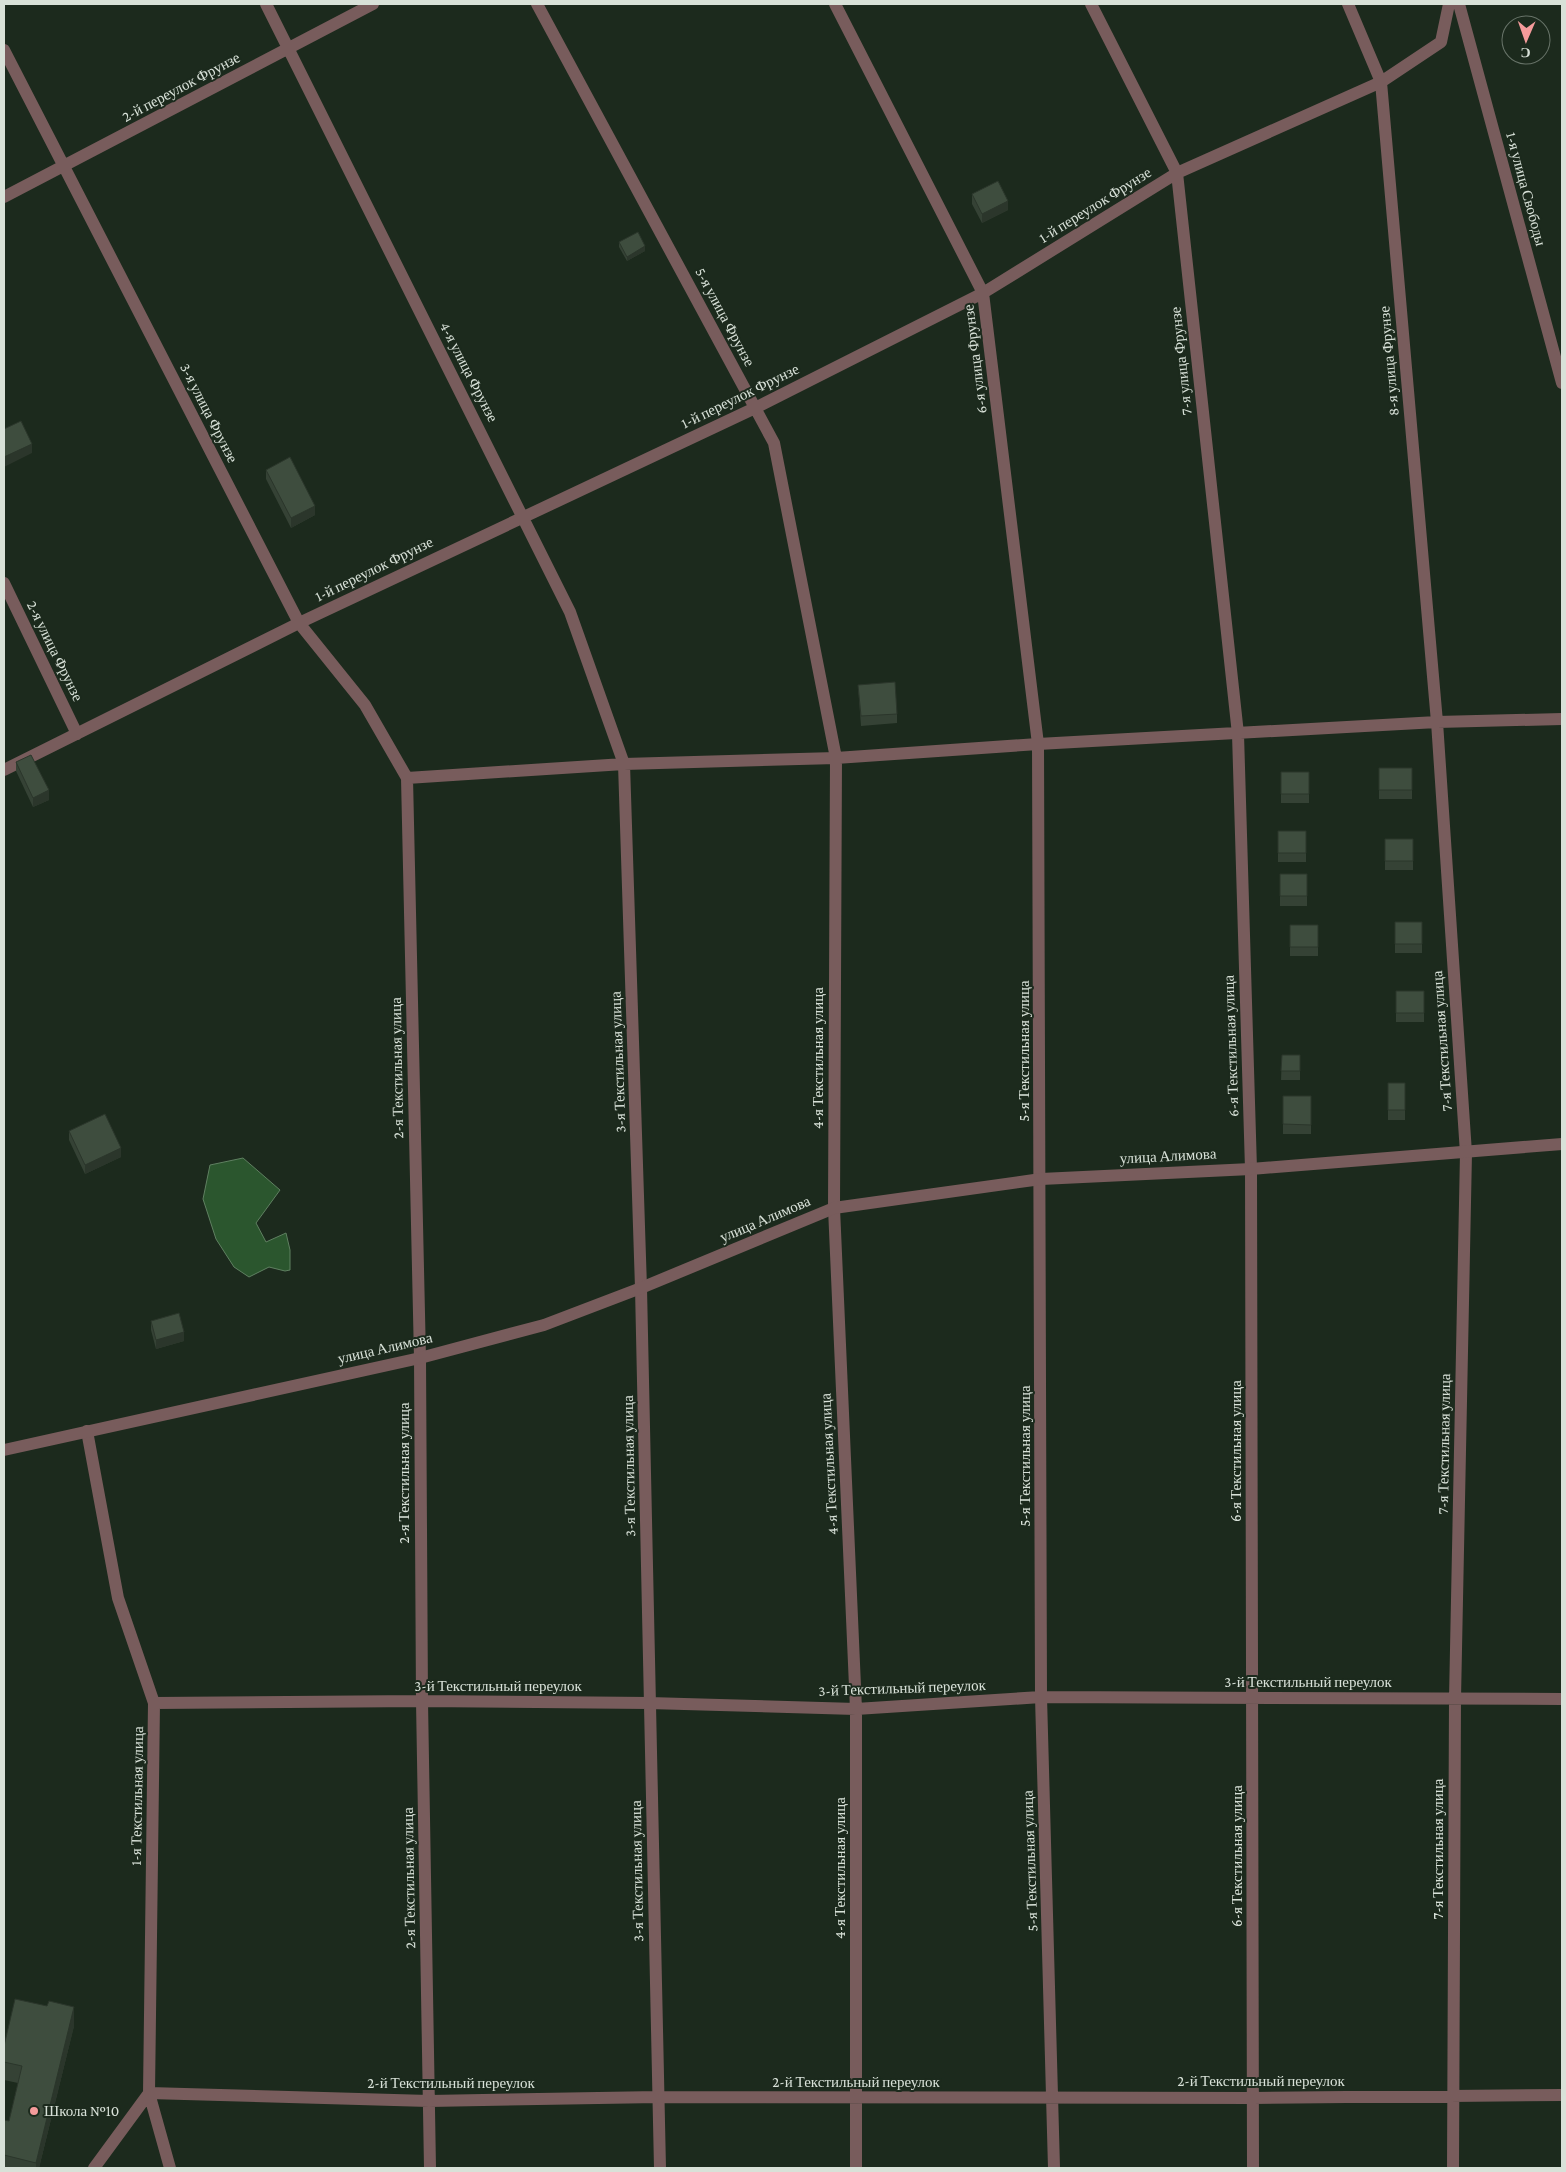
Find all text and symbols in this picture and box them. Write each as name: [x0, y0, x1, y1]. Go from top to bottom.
north arrow: [1501, 15, 1551, 65]
text: С: [1520, 45, 1531, 61]
street label: 2-й переулок Фрунзе: [119, 49, 243, 125]
street label: 1-я улица Свободы: [1503, 130, 1549, 248]
street label: 1-й переулок Фрунзе: [1036, 164, 1154, 246]
street label: 5-я улица Фрунзе: [692, 265, 758, 369]
street label: 6-я улица Фрунзе: [960, 303, 990, 415]
street label: 8-я улица Фрунзе: [1376, 305, 1402, 417]
street label: 7-я улица Фрунзе: [1167, 306, 1195, 416]
street label: 4-я улица Фрунзе: [437, 319, 501, 425]
street label: 1-й переулок Фрунзе: [679, 360, 802, 431]
street label: 3-я улица Фрунзе: [177, 361, 241, 466]
street label: 1-й переулок Фрунзе: [313, 533, 436, 604]
street label: 2-я улица Фрунзе: [24, 598, 86, 704]
street label: 7-я Текстильная улица: [1429, 970, 1455, 1112]
street label: 6-я Текстильная улица: [1221, 974, 1241, 1117]
street label: 5-я Текстильная улица: [1016, 980, 1032, 1122]
street label: 4-я Текстильная улица: [810, 987, 826, 1129]
street label: 3-я Текстильная улица: [608, 991, 628, 1133]
street label: 2-я Текстильная улица: [388, 997, 406, 1139]
street label: улица Алимова: [1119, 1145, 1217, 1167]
street label: улица Алимова: [717, 1193, 813, 1245]
street label: улица Алимова: [336, 1329, 434, 1367]
street label: 7-я Текстильная улица: [1435, 1373, 1453, 1515]
street label: 6-я Текстильная улица: [1228, 1380, 1244, 1522]
street label: 5-я Текстильная улица: [1017, 1385, 1033, 1527]
street label: 4-я Текстильная улица: [817, 1392, 841, 1535]
street label: 3-я Текстильная улица: [620, 1395, 638, 1537]
street label: 2-я Текстильная улица: [396, 1402, 412, 1544]
street label: 3-й Текстильный переулок: [1224, 1674, 1393, 1690]
street label: 3-й Текстильный переулок: [818, 1677, 987, 1699]
street label: 3-й Текстильный переулок: [414, 1678, 583, 1694]
street label: 1-я Текстильная улица: [128, 1726, 146, 1866]
street label: 7-я Текстильная улица: [1430, 1778, 1446, 1919]
street label: 6-я Текстильная улица: [1229, 1785, 1245, 1927]
street label: 5-я Текстильная улица: [1020, 1790, 1040, 1932]
street label: 4-я Текстильная улица: [832, 1797, 848, 1939]
street label: 3-я Текстильная улица: [628, 1800, 646, 1942]
street label: 2-я Текстильная улица: [400, 1807, 418, 1949]
street label: 2-й Текстильный переулок: [1177, 2073, 1346, 2089]
street label: 2-й Текстильный переулок: [772, 2074, 941, 2090]
street label: 2-й Текстильный переулок: [367, 2075, 536, 2091]
place label: Школа №10: [44, 2103, 119, 2119]
marker: Школа №10: [28, 2105, 40, 2117]

